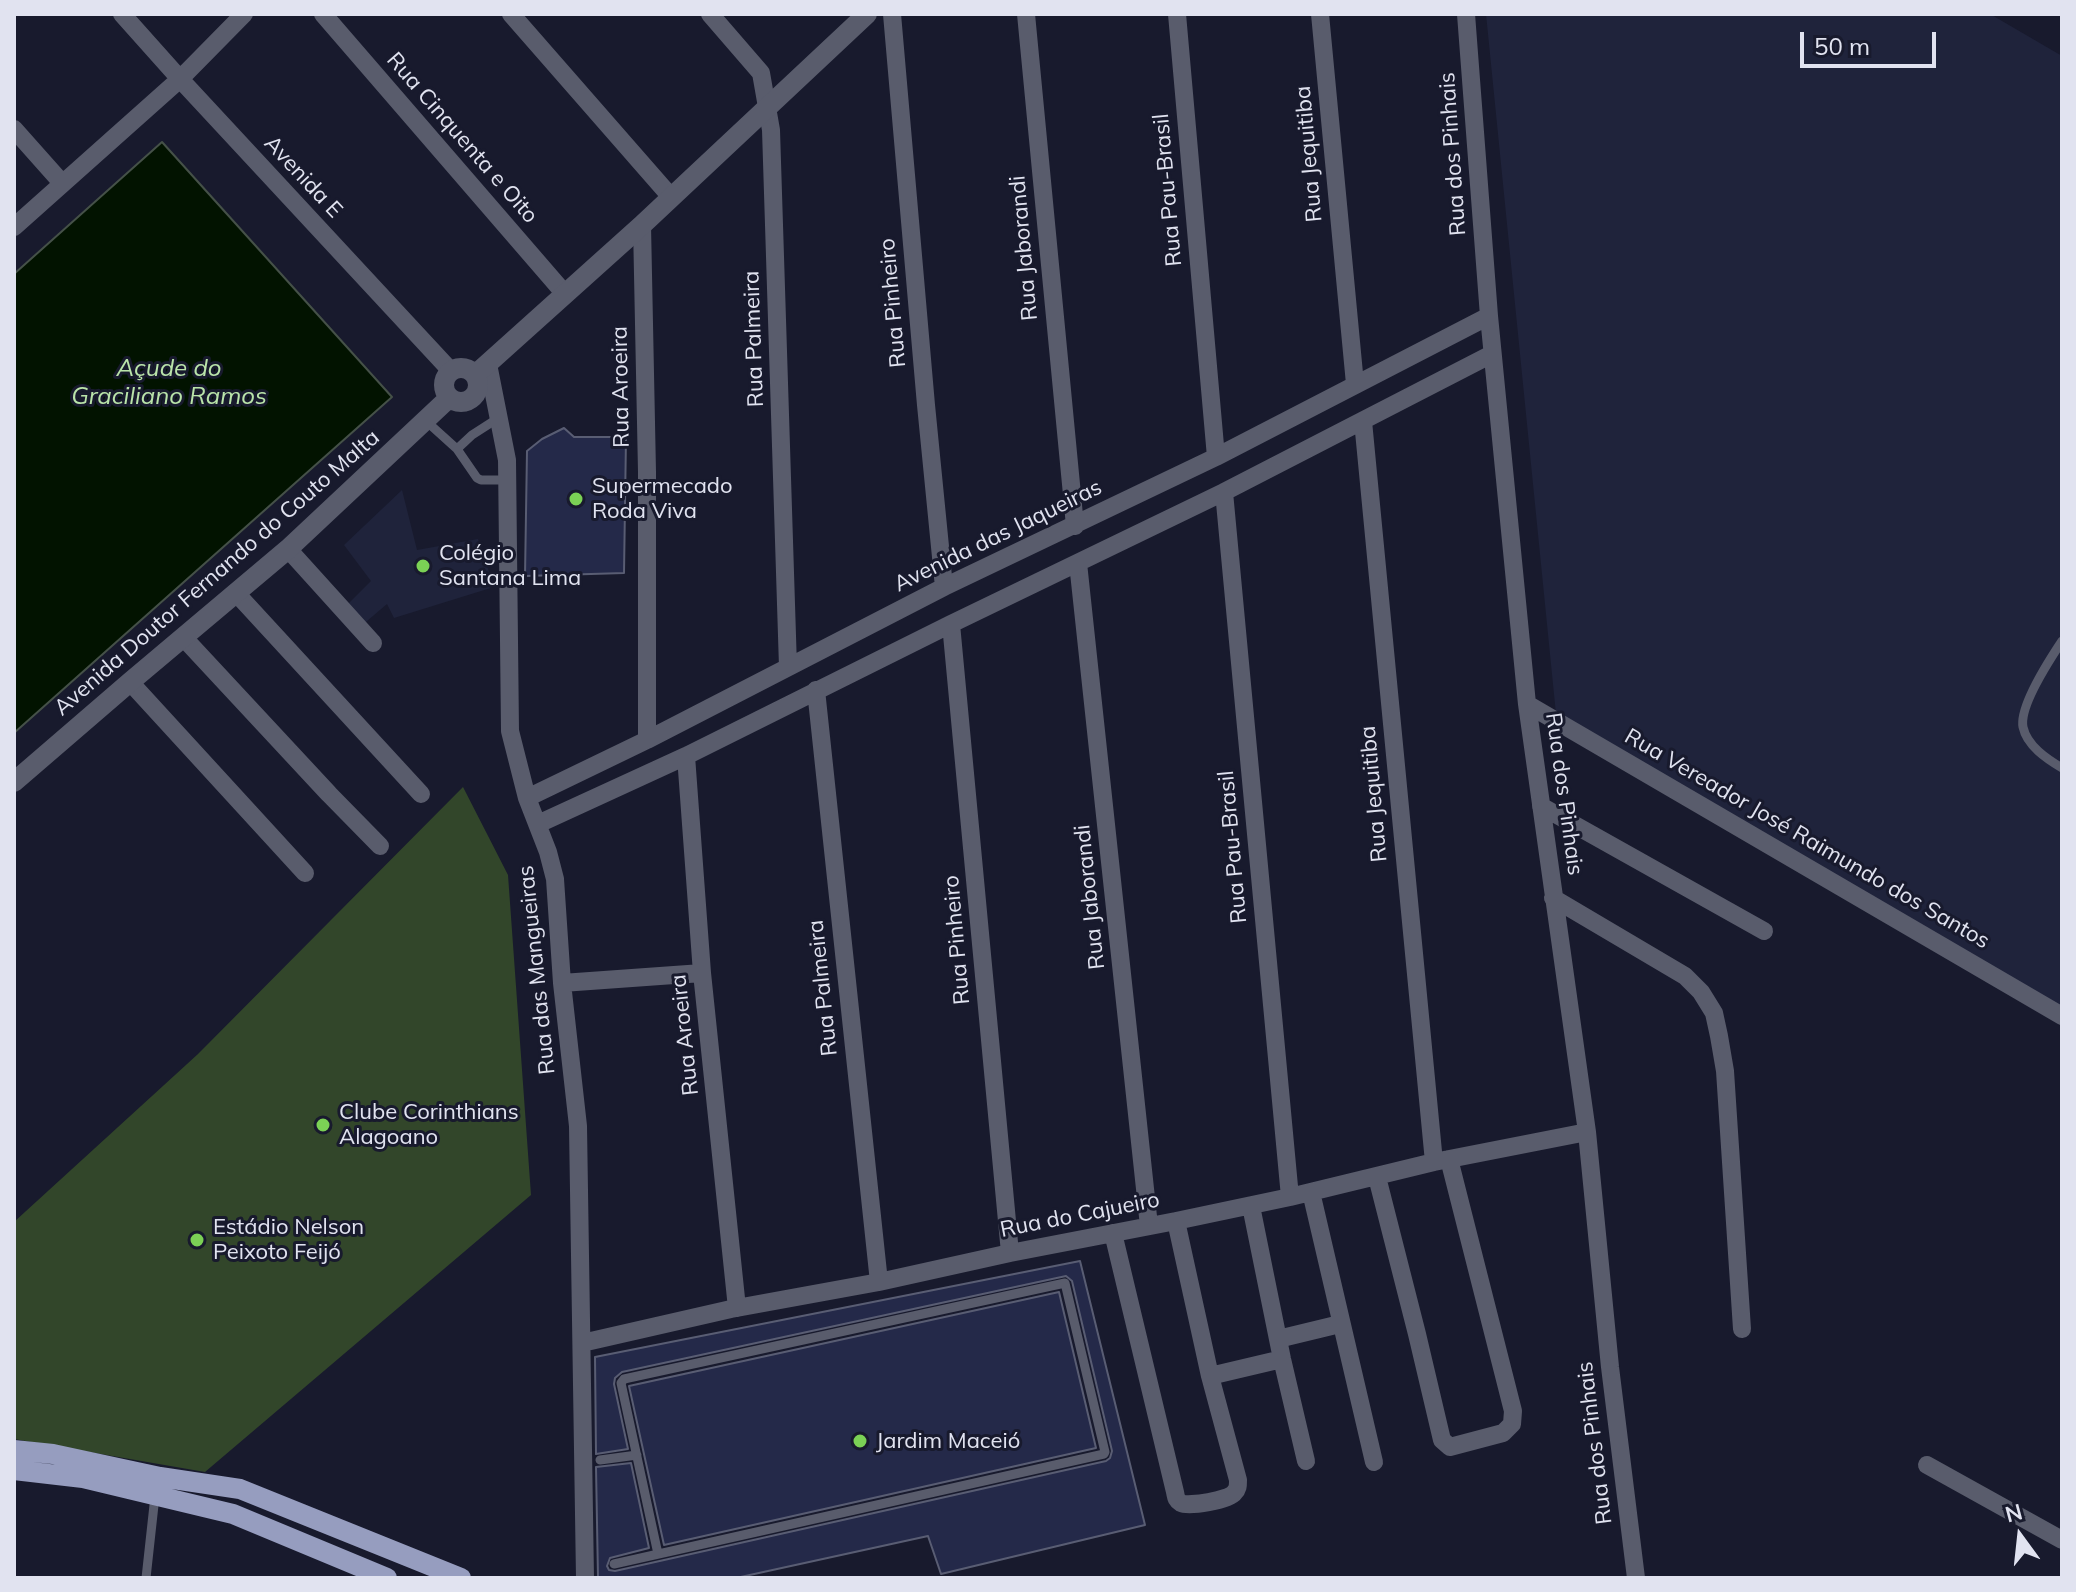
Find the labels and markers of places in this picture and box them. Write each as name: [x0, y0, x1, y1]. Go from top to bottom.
place label: Supermecado Roda Viva: [592, 473, 733, 524]
marker: Supermecado Roda Viva: [567, 490, 585, 508]
place label: Colégio Santana Lima: [439, 540, 581, 592]
marker: Colégio Santana Lima: [414, 557, 432, 575]
place label: Clube Corinthians Alagoano: [339, 1099, 519, 1150]
marker: Clube Corinthians Alagoano: [314, 1116, 332, 1134]
place label: Estádio Nelson Peixoto Feijó: [213, 1214, 364, 1266]
marker: Estádio Nelson Peixoto Feijó: [188, 1231, 206, 1249]
place label: Jardim Maceió: [876, 1428, 1020, 1454]
marker: Jardim Maceió: [851, 1432, 869, 1450]

